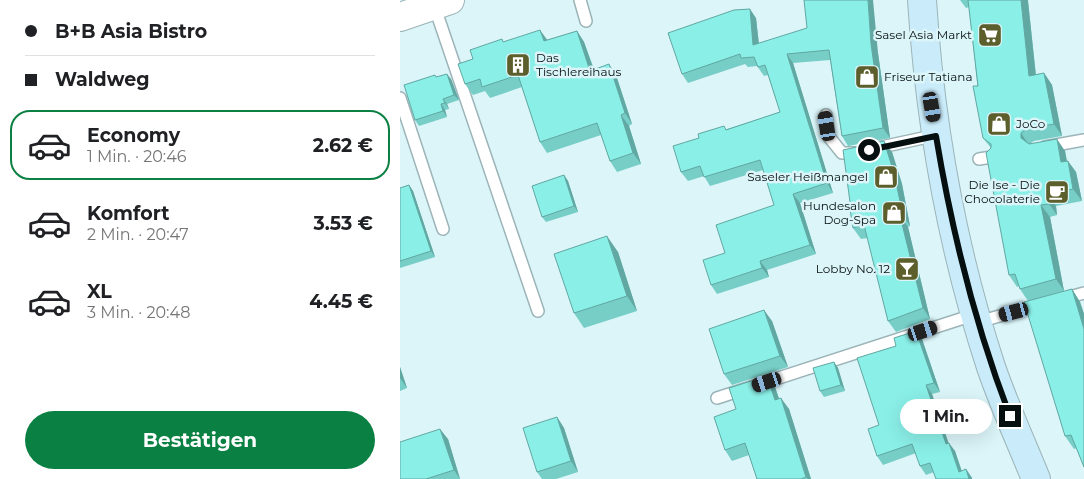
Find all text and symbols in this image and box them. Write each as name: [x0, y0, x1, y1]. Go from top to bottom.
text: B+B Asia Bistro: [55, 20, 207, 43]
supermarket icon: Sasel Asia Markt: [977, 22, 1003, 48]
place label: Sasel Asia Markt: [875, 27, 972, 42]
place label: Das Tischlereihaus: [536, 50, 622, 79]
building icon: Das Tischlereihaus: [505, 52, 531, 78]
shop icon: Friseur Tatiana: [854, 64, 880, 90]
text: Waldweg: [55, 68, 149, 91]
place label: Friseur Tatiana: [884, 69, 973, 84]
car: [922, 91, 941, 123]
car: [817, 110, 836, 142]
shop icon: JoCo: [986, 111, 1012, 137]
place label: JoCo: [1015, 116, 1045, 131]
icon: car: [27, 123, 72, 168]
text: Economy: [87, 124, 180, 147]
text: 2.62 €: [313, 134, 373, 157]
route start: [858, 139, 880, 161]
text: 1 Min. · 20:46: [87, 147, 187, 166]
shop icon: Saseler Heißmangel: [873, 164, 899, 190]
place label: Saseler Heißmangel: [747, 169, 868, 184]
place label: Die Ise - Die Chocolaterie: [964, 177, 1040, 206]
cafe icon: Die Ise - Die Chocolaterie: [1044, 179, 1070, 205]
place label: Hundesalon Dog-Spa: [803, 198, 876, 227]
shop icon: Hundesalon Dog-Spa: [881, 200, 907, 226]
icon: car: [27, 201, 72, 246]
text: Komfort: [87, 202, 169, 225]
text: 3.53 €: [314, 212, 373, 235]
text: 2 Min. · 20:47: [87, 225, 189, 244]
bar icon: Lobby No. 12: [894, 256, 920, 282]
place label: Lobby No. 12: [816, 261, 890, 276]
icon: car: [27, 279, 72, 324]
text: XL: [87, 280, 112, 303]
text: 4.45 €: [309, 290, 373, 313]
car: [997, 301, 1030, 323]
text: 3 Min. · 20:48: [87, 303, 190, 322]
car: [906, 319, 939, 343]
car: [750, 370, 783, 394]
callout: 1 Min.: [900, 398, 992, 434]
route end: [999, 405, 1021, 427]
text: 1 Min.: [923, 407, 969, 426]
button: Bestätigen: [25, 411, 375, 469]

